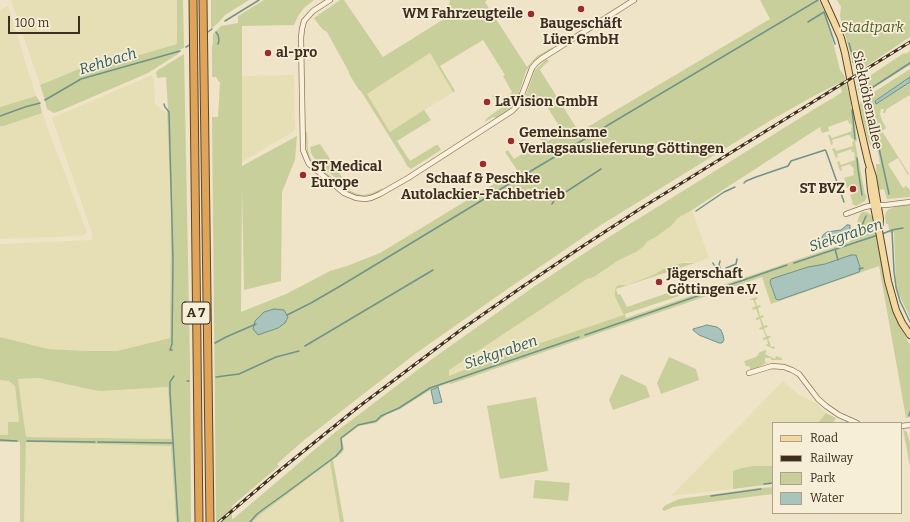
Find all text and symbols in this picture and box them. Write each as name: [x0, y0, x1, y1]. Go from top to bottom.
marker: Baugeschäft Lüer GmbH: [576, 4, 586, 14]
place label: WM Fahrzeugteile: [402, 6, 523, 22]
scale bar: [10, 8, 82, 34]
marker: WM Fahrzeugteile: [526, 9, 536, 19]
text: 100 m: [15, 16, 49, 30]
place label: Baugeschäft Lüer GmbH: [540, 16, 622, 48]
park label: Stadtpark: [840, 20, 904, 36]
water label: Rehbach: [77, 45, 139, 79]
place label: al-pro: [276, 45, 317, 61]
marker: al-pro: [263, 48, 273, 58]
street label: Siekhöhenallee: [848, 49, 886, 151]
place label: LaVision GmbH: [495, 94, 598, 110]
marker: LaVision GmbH: [482, 97, 492, 107]
place label: Gemeinsame Verlagsauslieferung Göttingen: [519, 125, 724, 158]
marker: Gemeinsame Verlagsauslieferung Göttingen: [506, 136, 516, 146]
place label: ST Medical Europe: [311, 159, 382, 192]
marker: Schaaf & Peschke Autolackier-Fachbetrieb: [478, 159, 488, 169]
marker: ST Medical Europe: [298, 170, 308, 180]
place label: Schaaf & Peschke Autolackier-Fachbetrieb: [401, 171, 565, 204]
place label: ST BVZ: [799, 181, 845, 197]
marker: ST BVZ: [848, 184, 858, 194]
water label: Siekgraben: [807, 216, 885, 256]
place label: Jägerschaft Göttingen e.V.: [667, 266, 758, 298]
marker: Jägerschaft Göttingen e.V.: [654, 277, 664, 287]
road number: A 7: [182, 302, 210, 324]
water label: Siekgraben: [462, 332, 540, 374]
legend: [772, 422, 902, 514]
text: Road: [810, 431, 838, 445]
text: Railway: [810, 451, 853, 465]
text: Park: [810, 471, 835, 485]
text: Water: [810, 491, 844, 505]

